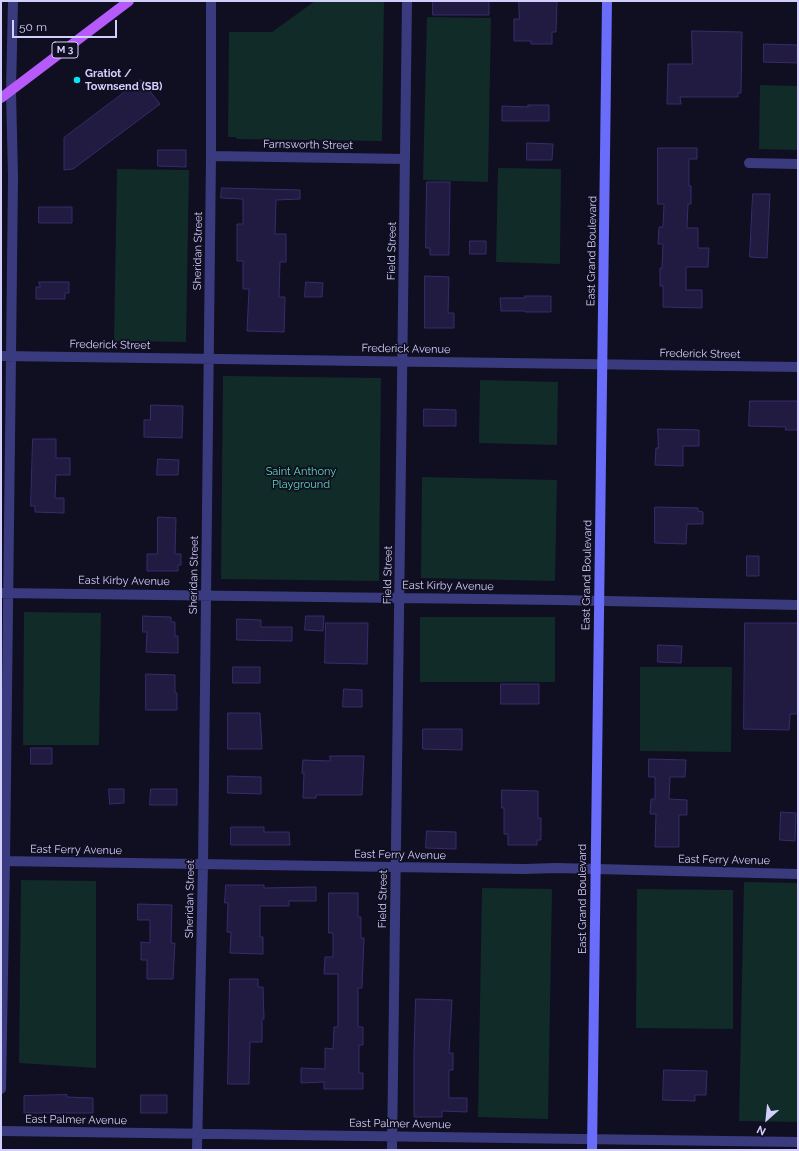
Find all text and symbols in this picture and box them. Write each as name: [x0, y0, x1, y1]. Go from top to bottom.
scale bar: [14, 12, 119, 38]
text: 50 m: [19, 20, 47, 34]
road number: M 3: [52, 42, 78, 58]
place label: Gratiot / Townsend (SB): [85, 67, 162, 93]
marker: Gratiot / Townsend (SB): [72, 75, 82, 85]
street label: Farnsworth Street: [263, 138, 353, 152]
street label: East Grand Boulevard: [584, 196, 600, 306]
street label: Sheridan Street: [191, 212, 205, 290]
street label: Field Street: [385, 222, 399, 280]
street label: Frederick Street: [69, 338, 151, 352]
street label: Frederick Avenue: [361, 342, 451, 356]
street label: Frederick Street: [659, 347, 741, 361]
park label: Saint Anthony Playground: [266, 465, 336, 491]
street label: East Grand Boulevard: [579, 520, 595, 630]
street label: Sheridan Street: [187, 536, 201, 614]
street label: Field Street: [381, 546, 395, 604]
street label: East Kirby Avenue: [78, 574, 170, 588]
street label: East Kirby Avenue: [402, 579, 494, 593]
street label: East Ferry Avenue: [30, 843, 122, 857]
street label: East Grand Boulevard: [576, 844, 590, 954]
street label: East Ferry Avenue: [354, 848, 446, 862]
street label: East Ferry Avenue: [678, 853, 770, 867]
street label: Sheridan Street: [183, 860, 197, 938]
street label: Field Street: [376, 870, 390, 928]
north arrow: [747, 1099, 787, 1139]
street label: East Palmer Avenue: [25, 1113, 127, 1127]
street label: East Palmer Avenue: [349, 1117, 451, 1131]
text: N: [755, 1122, 768, 1138]

